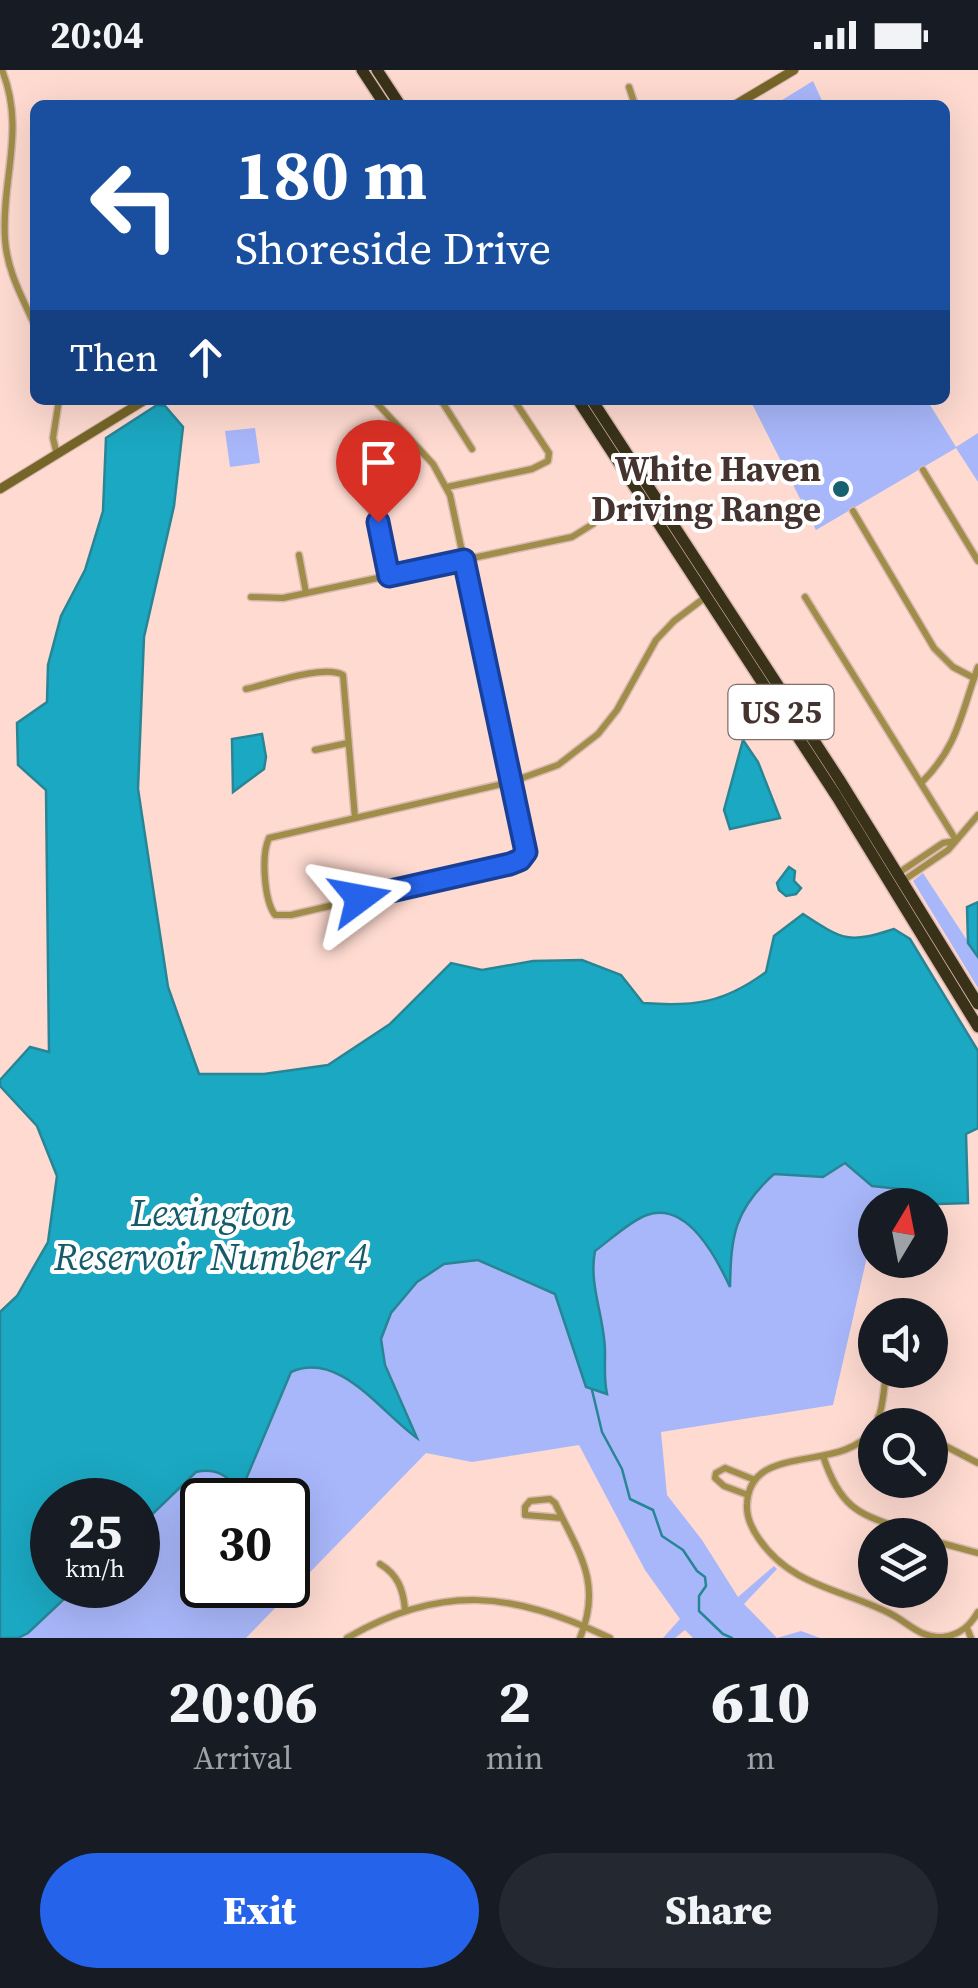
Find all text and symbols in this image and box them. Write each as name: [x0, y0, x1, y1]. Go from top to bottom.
text: 20:04: [50, 9, 144, 61]
text: 180 m: [235, 126, 427, 222]
icon: left: [70, 140, 200, 270]
text: Shoreside Drive: [235, 217, 551, 279]
icon: ahead: [178, 330, 233, 385]
text: Then: [70, 332, 158, 384]
pin: [336, 420, 421, 523]
icon: arrive: [351, 435, 406, 490]
place label: White Haven Driving Range: [591, 445, 821, 533]
marker: White Haven Driving Range: [830, 478, 852, 500]
road number: US 25: [728, 685, 834, 739]
position arrow: [308, 846, 412, 950]
water label: Lexington Reservoir Number 4: [53, 1187, 368, 1283]
north arrow: [858, 1188, 948, 1278]
map controls: [858, 1188, 948, 1608]
button: sound: [858, 1298, 948, 1388]
button: search: [858, 1408, 948, 1498]
speed limit sign: 30: [180, 1478, 310, 1608]
text: 25: [68, 1496, 122, 1565]
button: layers: [858, 1518, 948, 1608]
text: km/h: [65, 1551, 125, 1585]
text: 20:06: [168, 1660, 318, 1742]
text: 2: [498, 1660, 531, 1742]
text: 610: [711, 1660, 810, 1742]
text: Arrival: [193, 1736, 292, 1780]
text: min: [486, 1736, 543, 1780]
text: m: [746, 1736, 775, 1780]
button: Exit: [40, 1853, 479, 1968]
button: Share: [499, 1853, 938, 1968]

